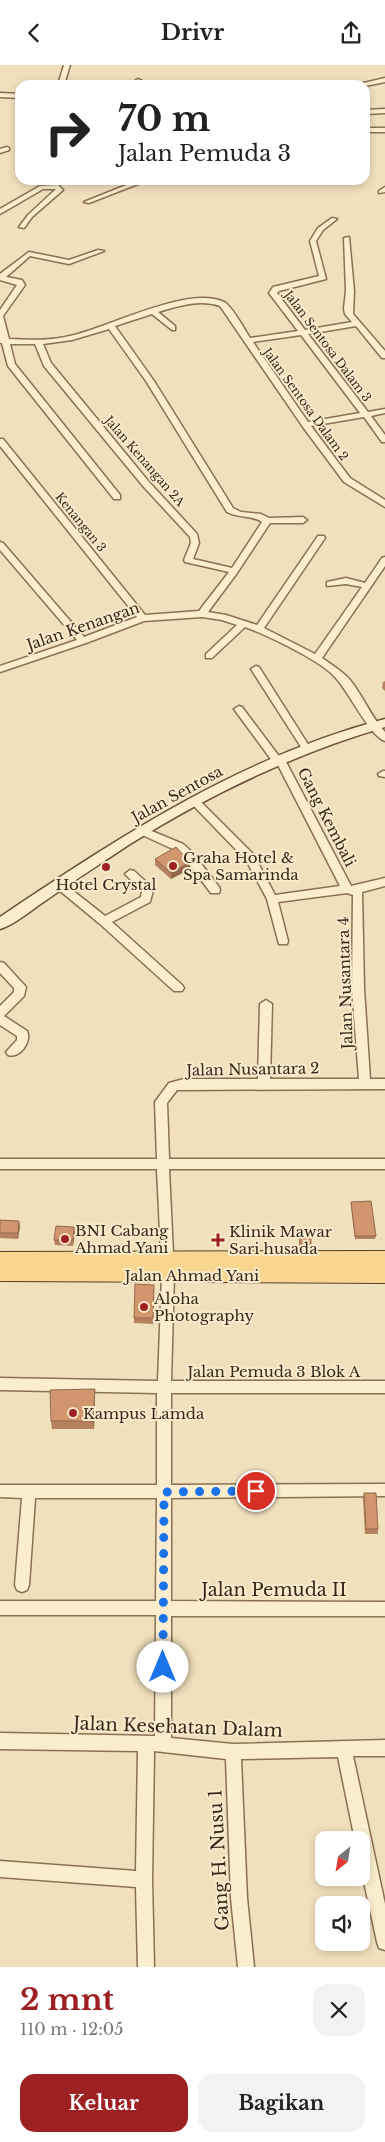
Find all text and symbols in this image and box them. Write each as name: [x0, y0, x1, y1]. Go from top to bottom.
icon: back: [20, 19, 48, 47]
text: Drivr: [161, 19, 224, 46]
icon: share: [337, 19, 365, 47]
text: 70 m: [118, 97, 211, 140]
icon: right: [35, 100, 100, 165]
text: Jalan Pemuda 3: [118, 140, 291, 167]
street label: Jalan Sentosa Dalam 3: [280, 286, 375, 405]
street label: Jalan Sentosa Dalam 2: [259, 343, 352, 463]
street label: Jalan Kenangan 2A: [100, 411, 189, 510]
street label: Kenangan 3: [52, 489, 110, 555]
street label: Jalan Kenangan: [22, 598, 142, 655]
street label: Jalan Sentosa: [127, 761, 226, 828]
street label: Gang Kembali: [294, 764, 360, 870]
place label: Graha Hotel & Spa Samarinda: [183, 848, 299, 884]
marker: Graha Hotel & Spa Samarinda: [167, 860, 179, 872]
marker: Hotel Crystal: [100, 861, 112, 873]
place label: Hotel Crystal: [56, 875, 157, 894]
street label: Jalan Nusantara 4: [333, 916, 357, 1052]
street label: Jalan Nusantara 2: [184, 1058, 320, 1080]
place label: BNI Cabang Ahmad Yani: [74, 1221, 169, 1257]
place label: Klinik Mawar Sari husada: [229, 1222, 333, 1258]
marker: BNI Cabang Ahmad Yani: [59, 1233, 71, 1245]
marker: Klinik Mawar Sari husada: [211, 1233, 225, 1247]
street label: Jalan Ahmad Yani: [123, 1266, 259, 1285]
place label: Aloha Photography: [153, 1289, 255, 1325]
marker: Aloha Photography: [138, 1301, 150, 1313]
street label: Jalan Pemuda 3 Blok A: [186, 1362, 361, 1381]
place label: Kampus Lamda: [83, 1404, 205, 1423]
marker: Kampus Lamda: [67, 1407, 79, 1419]
pin: [235, 1470, 277, 1512]
icon: arrive: [242, 1477, 270, 1505]
street label: Jalan Pemuda II: [199, 1579, 347, 1601]
position arrow: [136, 1640, 188, 1692]
street label: Jalan Kesehatan Dalam: [71, 1712, 283, 1742]
street label: Gang H. Nusu 1: [204, 1789, 234, 1931]
north arrow: [315, 1831, 370, 1886]
map controls: [315, 1831, 370, 1951]
button: sound: [315, 1896, 370, 1951]
text: 2 mnt: [20, 1981, 114, 2018]
button: close: [313, 1984, 365, 2036]
text: 110 m · 12:05: [20, 2019, 123, 2039]
button: Keluar: [20, 2074, 188, 2132]
button: Bagikan: [198, 2074, 365, 2132]

